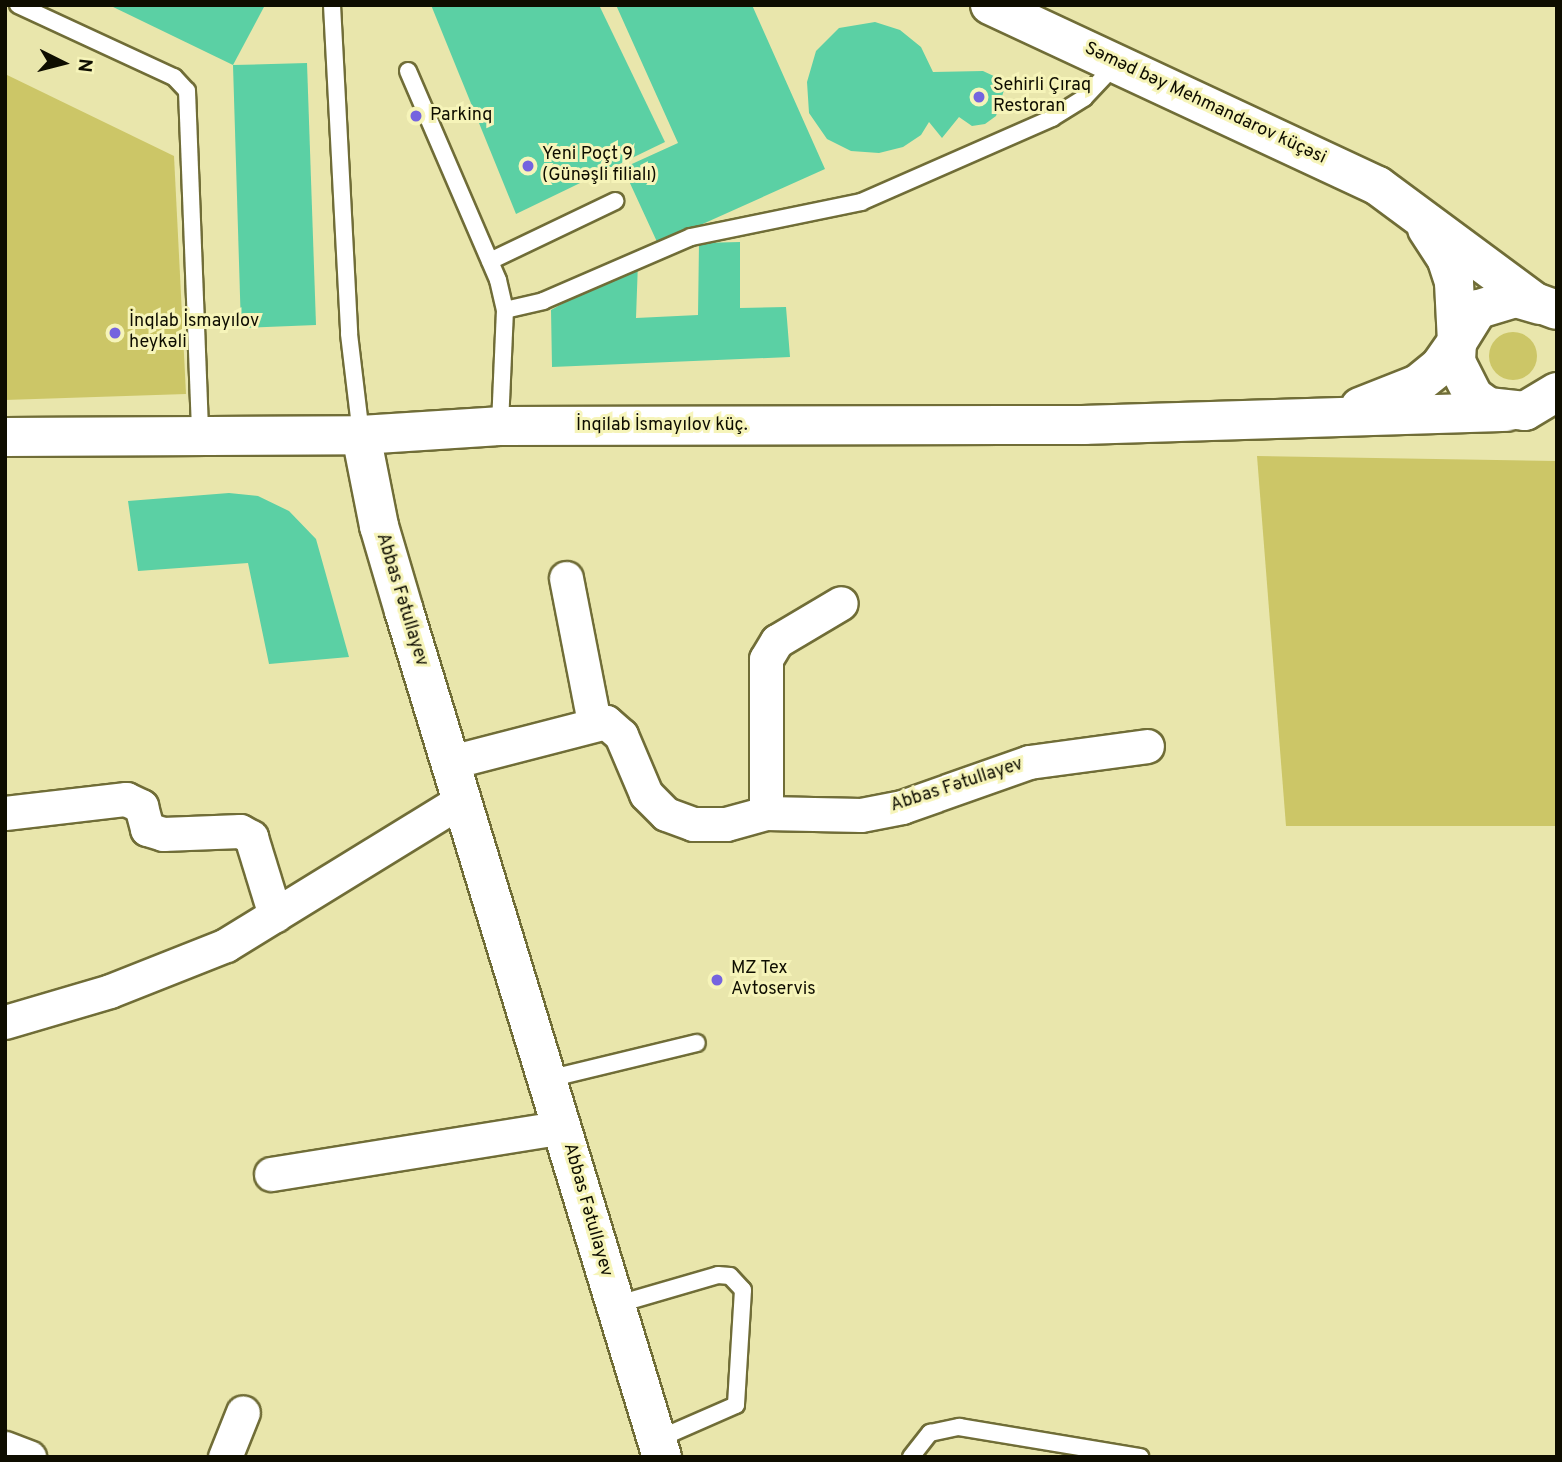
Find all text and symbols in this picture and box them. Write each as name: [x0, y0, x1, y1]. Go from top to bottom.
north arrow: [28, 28, 98, 98]
street label: Səməd bəy Mehmandarov küçəsi: [1081, 38, 1329, 170]
text: N: [71, 57, 97, 73]
place label: Sehirli Çıraq Restoran: [993, 76, 1091, 119]
marker: Sehirli Çıraq Restoran: [971, 89, 987, 105]
place label: Parkinq: [430, 105, 492, 127]
marker: Parkinq: [408, 108, 424, 124]
place label: Yeni Poçt 9 (Günəşli filialı): [542, 145, 657, 188]
marker: Yeni Poçt 9 (Günəşli filialı): [520, 158, 536, 174]
place label: İnqlab İsmayılov heykəli: [129, 312, 259, 354]
marker: İnqlab İsmayılov heykəli: [107, 325, 123, 341]
street label: İnqilab İsmayılov küç.: [576, 415, 748, 437]
street label: Abbas Fətullayev: [371, 531, 431, 669]
street label: Abbas Fətullayev: [888, 754, 1026, 818]
place label: MZ Tex Avtoservis: [731, 959, 816, 1002]
marker: MZ Tex Avtoservis: [709, 972, 725, 988]
street label: Abbas Fətullayev: [558, 1141, 616, 1279]

